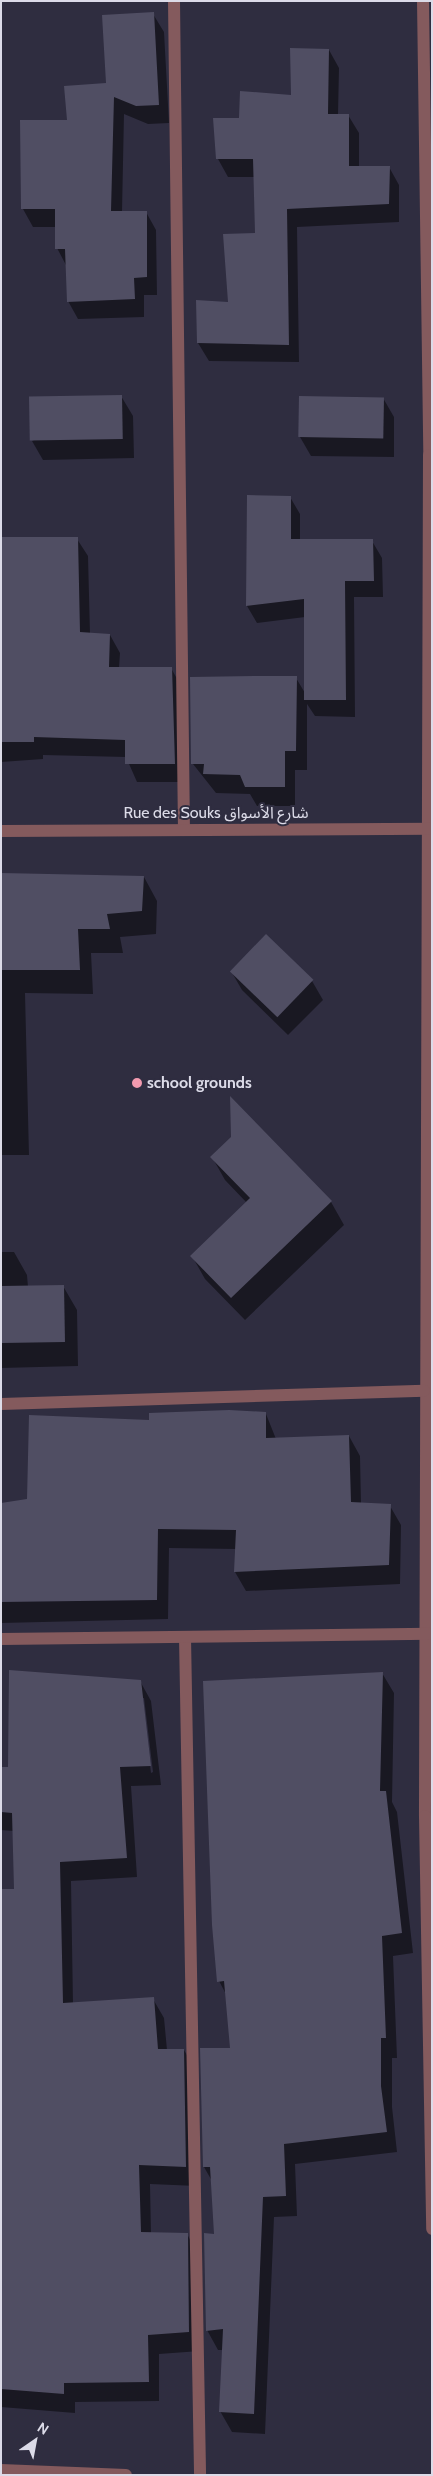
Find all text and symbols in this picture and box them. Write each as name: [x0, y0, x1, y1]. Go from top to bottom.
street label: Rue des Souks شارع الأسواق: [123, 803, 309, 823]
place label: school grounds: [147, 1073, 252, 1093]
marker: school grounds: [131, 1077, 143, 1089]
north arrow: [10, 2416, 60, 2466]
text: N: [34, 2418, 52, 2439]

